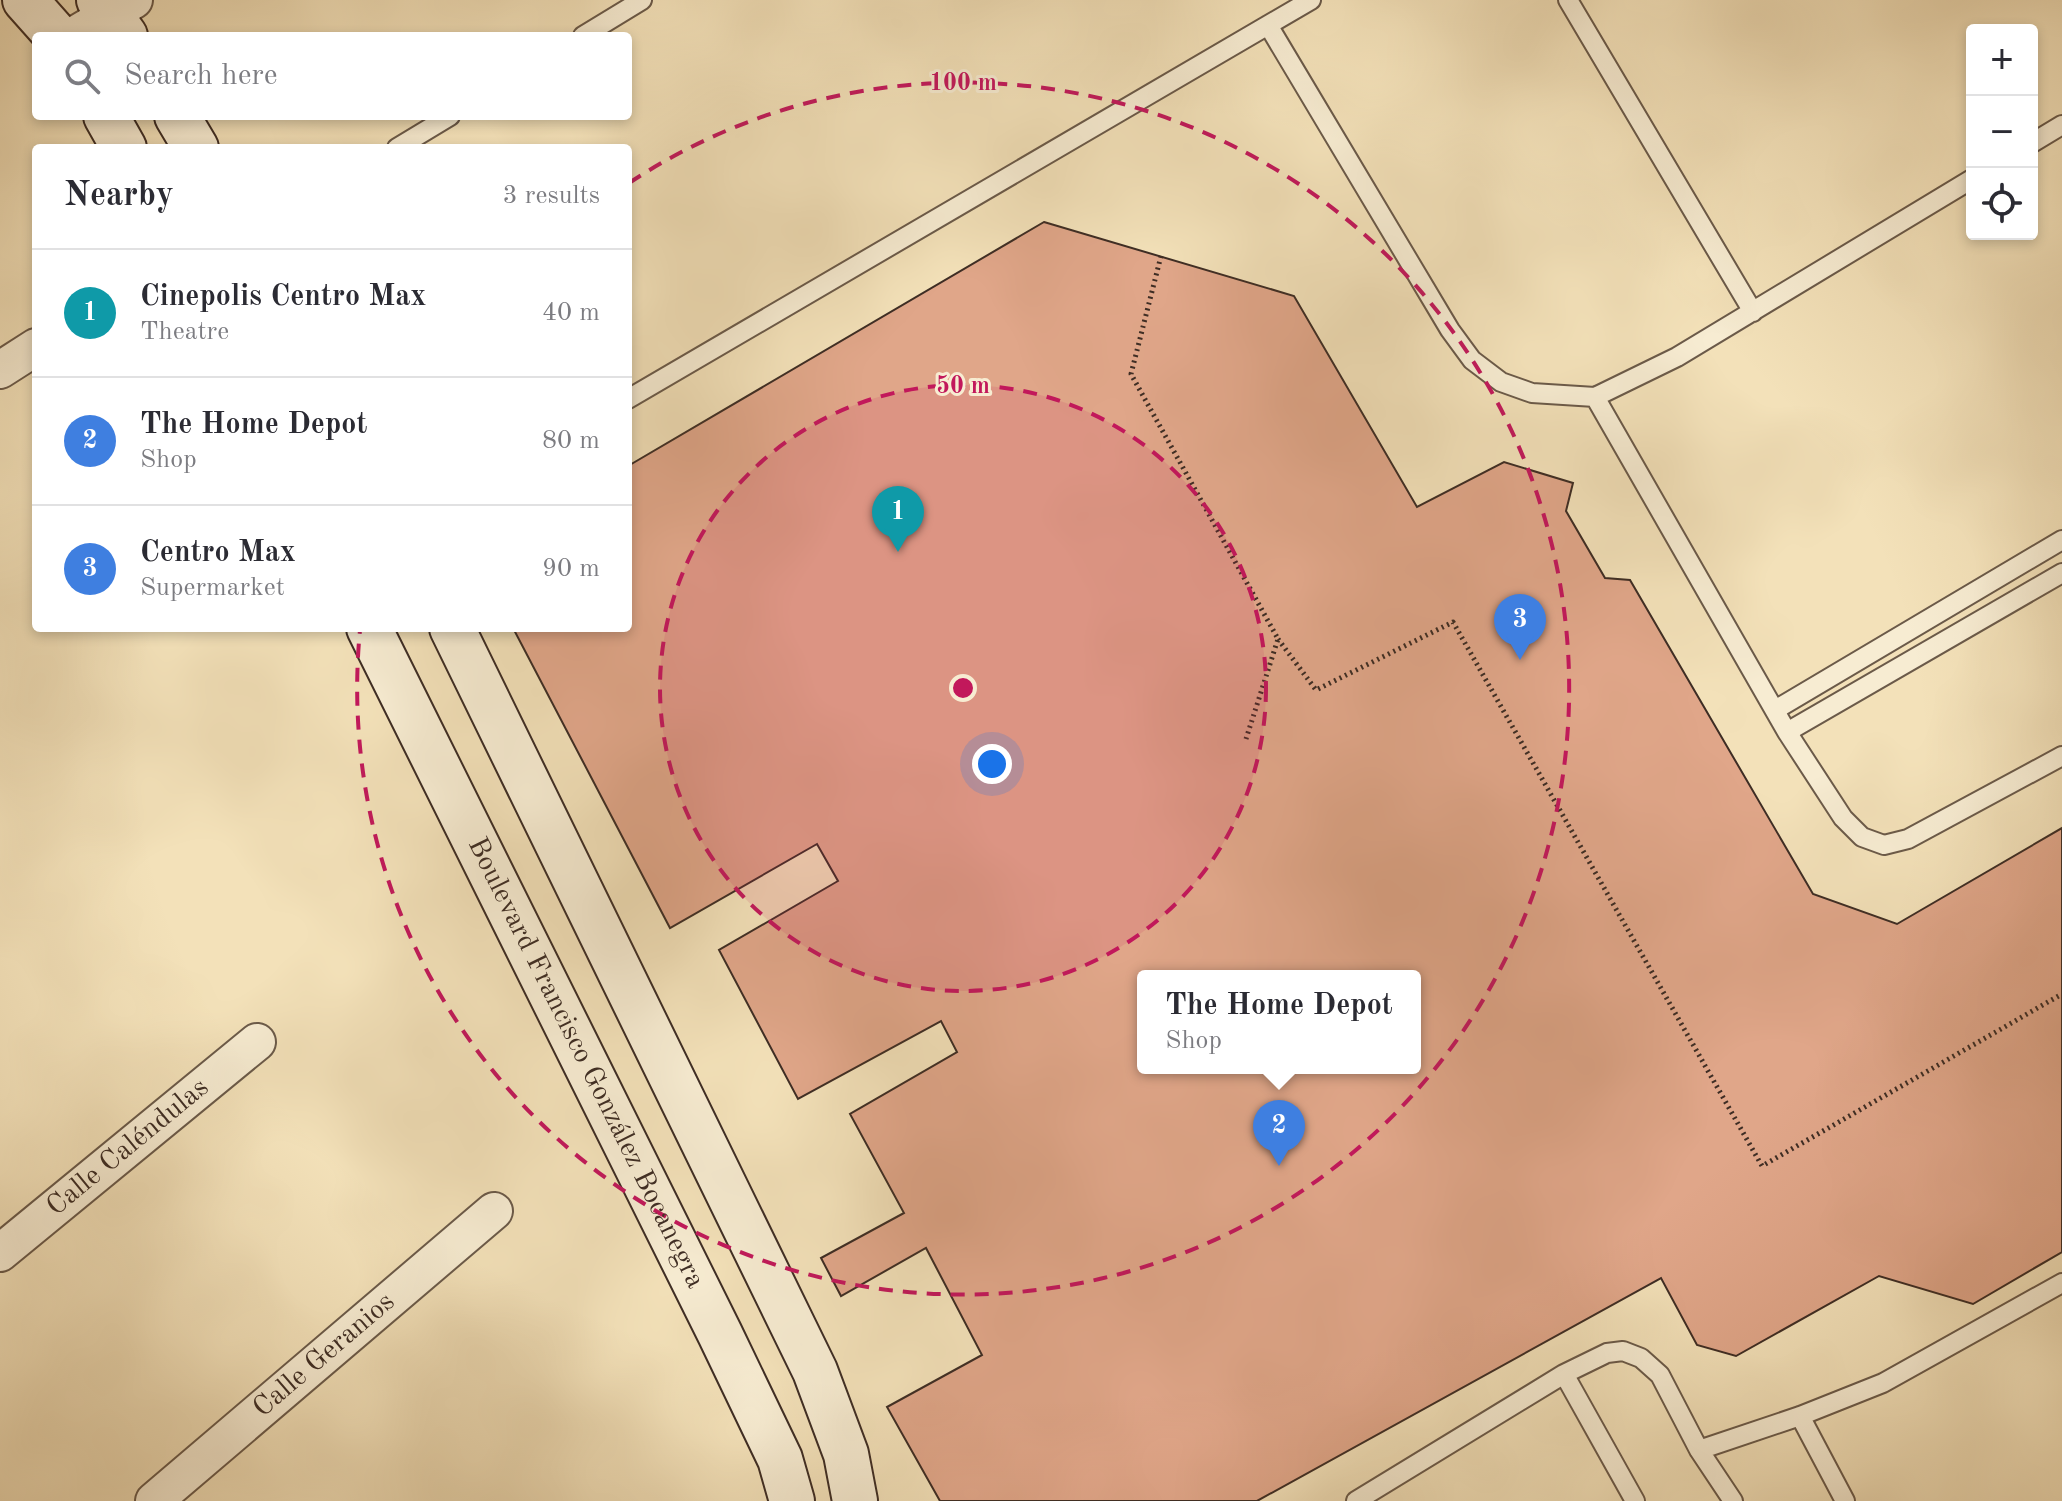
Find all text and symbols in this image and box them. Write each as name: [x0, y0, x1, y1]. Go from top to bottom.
map controls: [1966, 24, 2038, 240]
button: +: [1966, 24, 2038, 96]
search box: [32, 32, 632, 120]
icon: search: [60, 54, 104, 98]
text: Search here: [124, 61, 278, 91]
text: 100 m: [929, 72, 997, 96]
button: −: [1966, 96, 2038, 168]
button: locate: [1966, 168, 2038, 240]
text: Nearby: [64, 179, 174, 213]
text: 3 results: [502, 183, 600, 209]
text: Cinepolis Centro Max: [140, 282, 426, 312]
text: 1: [82, 300, 98, 326]
text: 40 m: [542, 300, 600, 326]
text: Theatre: [140, 319, 229, 345]
text: 50 m: [936, 374, 990, 399]
text: The Home Depot: [140, 410, 367, 440]
text: 2: [82, 428, 98, 454]
text: 80 m: [542, 428, 600, 454]
text: Shop: [140, 447, 197, 473]
pin: 1: [872, 486, 924, 552]
text: Centro Max: [140, 538, 296, 568]
text: 3: [82, 556, 98, 582]
text: 90 m: [542, 556, 600, 582]
text: Supermarket: [140, 575, 285, 601]
pin: 3: [1494, 594, 1546, 660]
centre of rings: [949, 674, 977, 702]
your location: [972, 744, 1012, 784]
street label: Boulevard Francisco González Bocanegra: [462, 833, 709, 1293]
popup: [1137, 970, 1421, 1074]
text: The Home Depot: [1165, 991, 1393, 1021]
text: Shop: [1165, 1028, 1222, 1054]
street label: Calle Caléndulas: [42, 1073, 214, 1222]
pin: 2: [1253, 1100, 1305, 1166]
street label: Calle Geranios: [249, 1288, 400, 1423]

